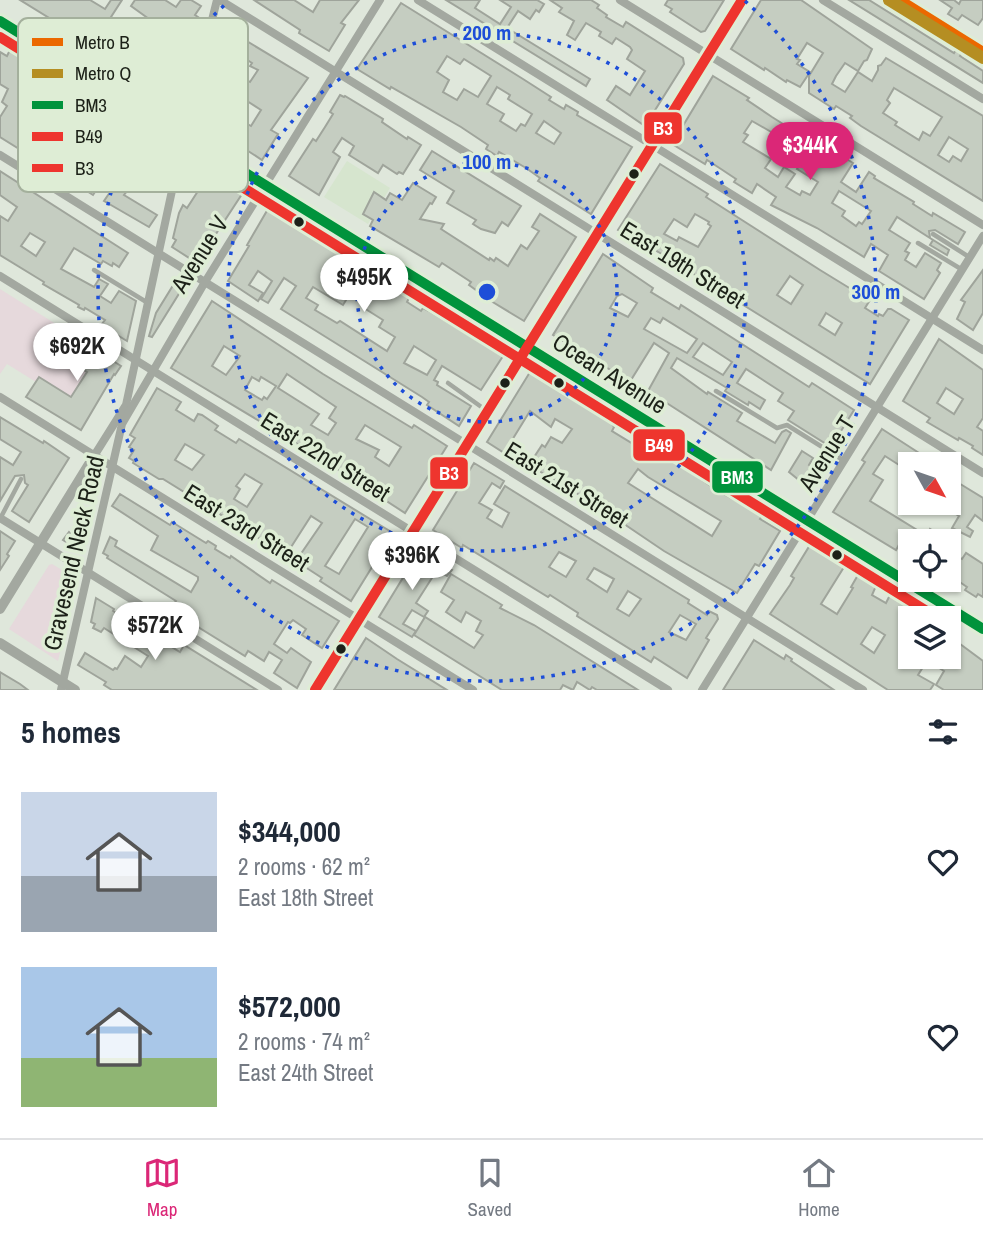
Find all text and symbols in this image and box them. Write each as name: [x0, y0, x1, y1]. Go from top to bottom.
legend: [18, 18, 248, 192]
text: 200 m: [463, 18, 511, 47]
text: Metro B: [75, 29, 130, 55]
text: Metro Q: [75, 60, 131, 86]
text: BM3: [75, 92, 107, 118]
line badge: B3: [643, 111, 683, 145]
text: B3: [653, 115, 673, 141]
pin: $344K: [761, 122, 859, 182]
text: B49: [75, 123, 103, 149]
text: $344K: [782, 129, 838, 160]
text: 100 m: [463, 147, 511, 176]
text: B3: [75, 155, 94, 181]
unlabelled marker: [627, 167, 641, 181]
street label: Avenue V: [162, 209, 235, 299]
street label: East 19th Street: [615, 213, 752, 315]
unlabelled marker: [292, 215, 306, 229]
pin: $495K: [315, 254, 413, 314]
text: $495K: [336, 261, 392, 292]
text: 300 m: [852, 277, 900, 306]
centre of rings: [475, 280, 499, 304]
pin: $692K: [28, 324, 126, 383]
street label: Ocean Avenue: [547, 325, 673, 421]
text: $692K: [49, 330, 105, 361]
unlabelled marker: [498, 376, 512, 390]
unlabelled marker: [552, 376, 566, 390]
street label: East 22nd Street: [255, 404, 397, 509]
street label: Avenue T: [790, 409, 862, 498]
line badge: B49: [632, 428, 686, 462]
text: B49: [645, 432, 674, 458]
street label: East 21st Street: [499, 433, 635, 535]
street label: Gravesend Neck Road: [35, 452, 111, 654]
north arrow: [898, 452, 961, 514]
map controls: [898, 452, 961, 669]
line badge: B3: [429, 456, 469, 490]
text: B3: [439, 460, 459, 486]
line badge: BM3: [711, 460, 764, 494]
text: BM3: [721, 464, 754, 490]
street label: East 23rd Street: [178, 476, 316, 579]
button: locate: [898, 529, 961, 592]
pin: $396K: [363, 532, 461, 592]
text: $396K: [384, 539, 440, 570]
unlabelled marker: [830, 548, 844, 562]
pin: $572K: [106, 602, 204, 662]
button: layers: [898, 606, 961, 669]
text: $572K: [127, 609, 183, 640]
unlabelled marker: [334, 642, 348, 656]
text: 5 homes: [21, 712, 121, 752]
icon: filters: [924, 713, 962, 751]
text: $344,000: [238, 811, 341, 851]
icon: home: [77, 820, 161, 904]
icon: heart: [924, 843, 962, 881]
text: 2 rooms · 62 m²: [238, 851, 370, 882]
text: East 18th Street: [238, 882, 373, 913]
text: $572,000: [238, 986, 341, 1026]
icon: home: [77, 995, 161, 1079]
icon: heart: [924, 1018, 962, 1056]
text: 2 rooms · 74 m²: [238, 1026, 370, 1057]
text: East 24th Street: [238, 1057, 373, 1088]
tab: Map: [143, 1154, 181, 1222]
tab: Saved: [468, 1154, 512, 1222]
tab: Home: [798, 1154, 840, 1222]

